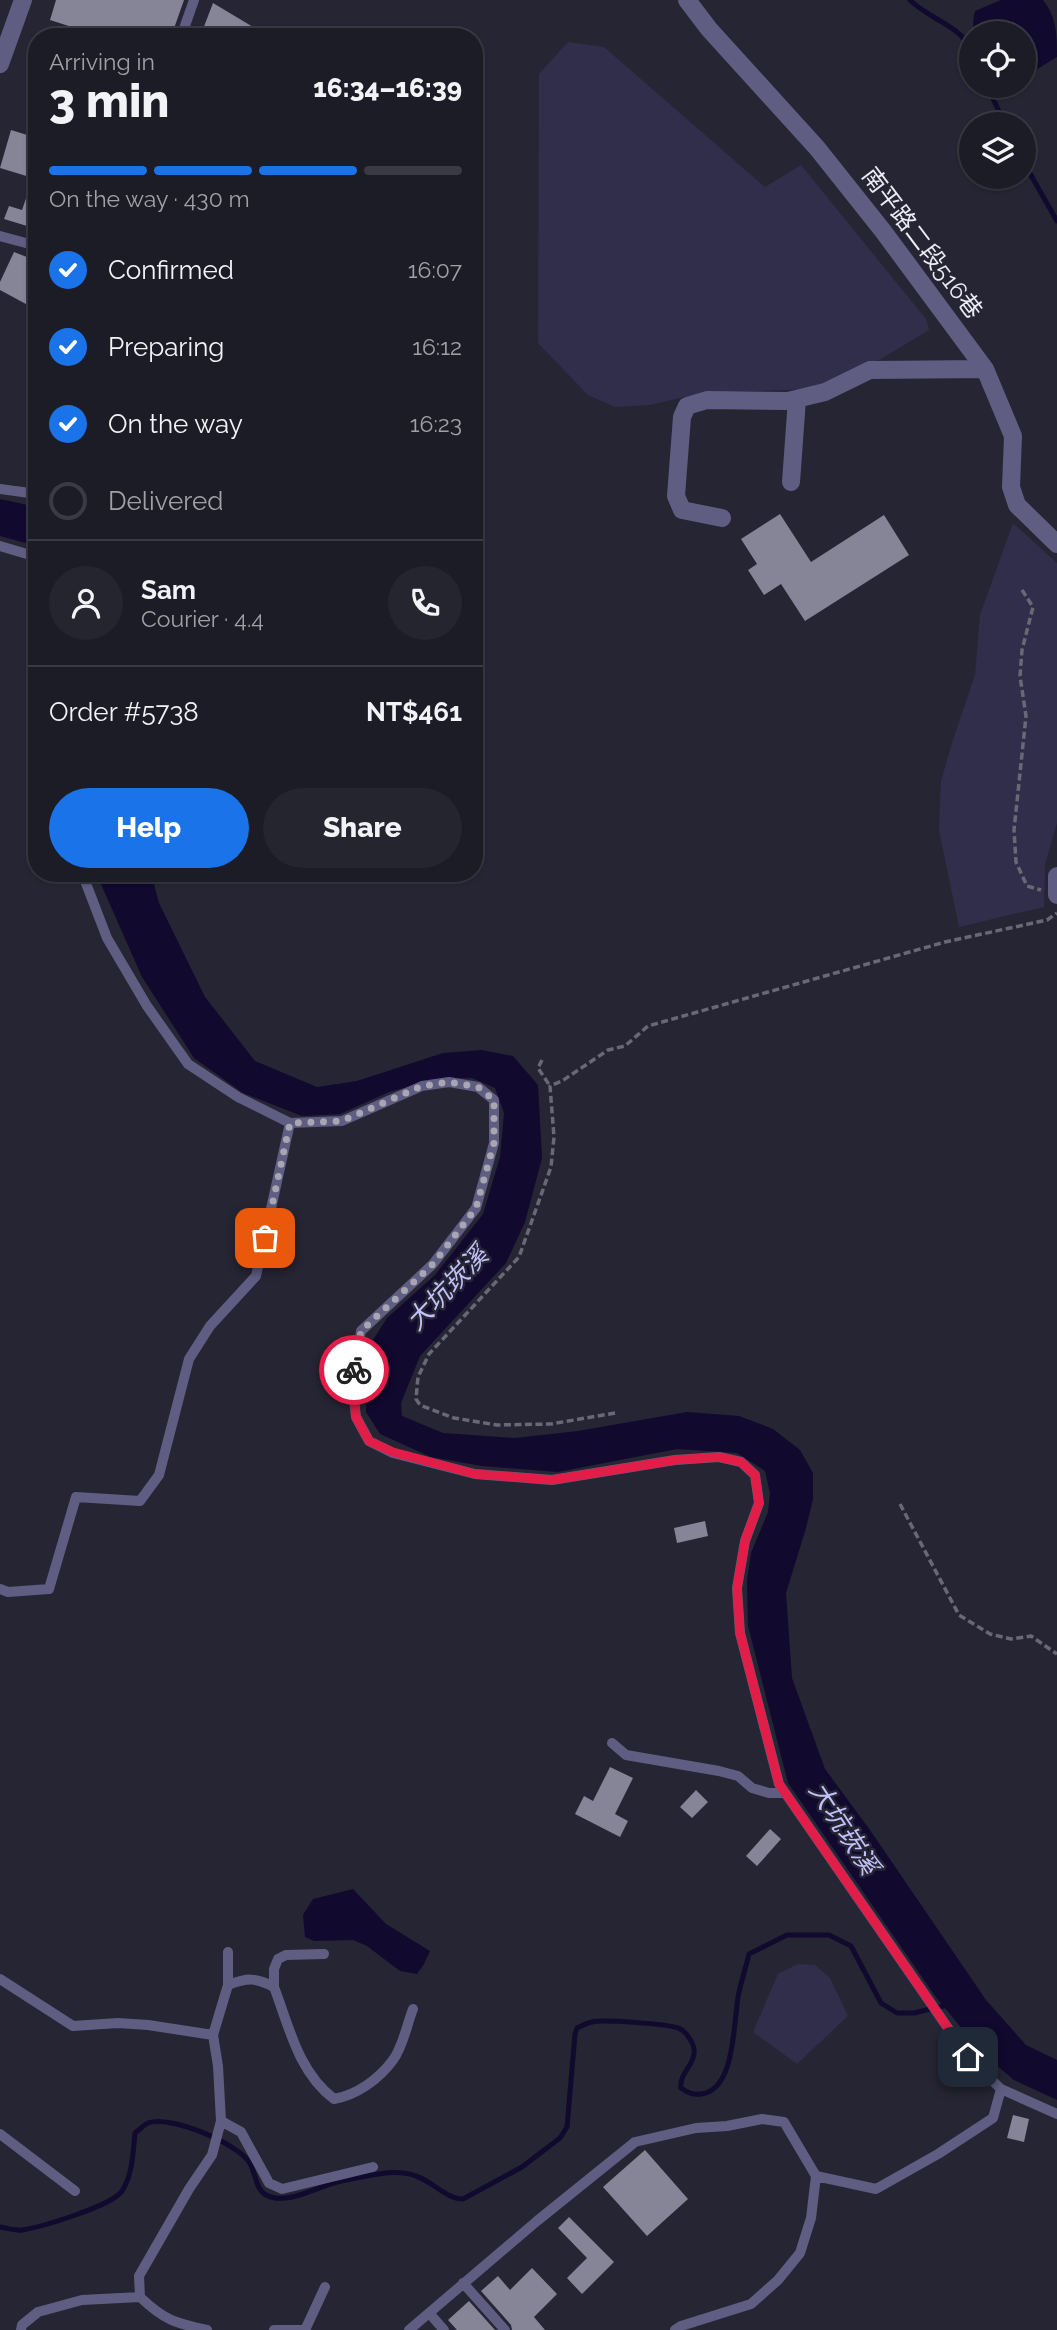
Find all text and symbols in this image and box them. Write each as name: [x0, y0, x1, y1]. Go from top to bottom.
map controls: [959, 21, 1036, 189]
button: locate: [959, 21, 1036, 98]
text: Arriving in: [49, 48, 155, 75]
text: 16:34–16:39: [313, 73, 462, 103]
text: 3 min: [49, 74, 169, 128]
button: layers: [959, 112, 1036, 189]
street label: 南平路二段516巷: [856, 161, 989, 324]
text: On the way · 430 m: [49, 185, 250, 212]
icon: check: [49, 251, 87, 289]
text: Confirmed: [108, 255, 234, 285]
text: 16:07: [408, 256, 462, 283]
icon: check: [49, 328, 87, 366]
text: Preparing: [108, 332, 224, 362]
text: 16:12: [412, 333, 462, 360]
icon: check: [49, 405, 87, 443]
text: On the way: [108, 409, 243, 439]
text: 16:23: [410, 410, 462, 437]
text: Delivered: [108, 486, 223, 516]
button: person: [49, 566, 123, 640]
button: phone: [388, 566, 462, 640]
text: Sam: [141, 575, 196, 605]
text: Courier · 4.4: [141, 605, 264, 632]
text: Order #5738: [49, 697, 199, 727]
text: NT$461: [366, 697, 462, 727]
button: Help: [49, 788, 249, 868]
button: Share: [263, 788, 462, 868]
pin: [235, 1208, 295, 1268]
icon: bag: [246, 1219, 284, 1257]
water label: 大坑崁溪: [400, 1237, 497, 1336]
courier: [319, 1335, 389, 1405]
icon: bike: [335, 1351, 373, 1389]
water label: 大坑崁溪: [803, 1776, 887, 1883]
pin: [938, 2027, 998, 2087]
icon: home: [949, 2038, 987, 2076]

